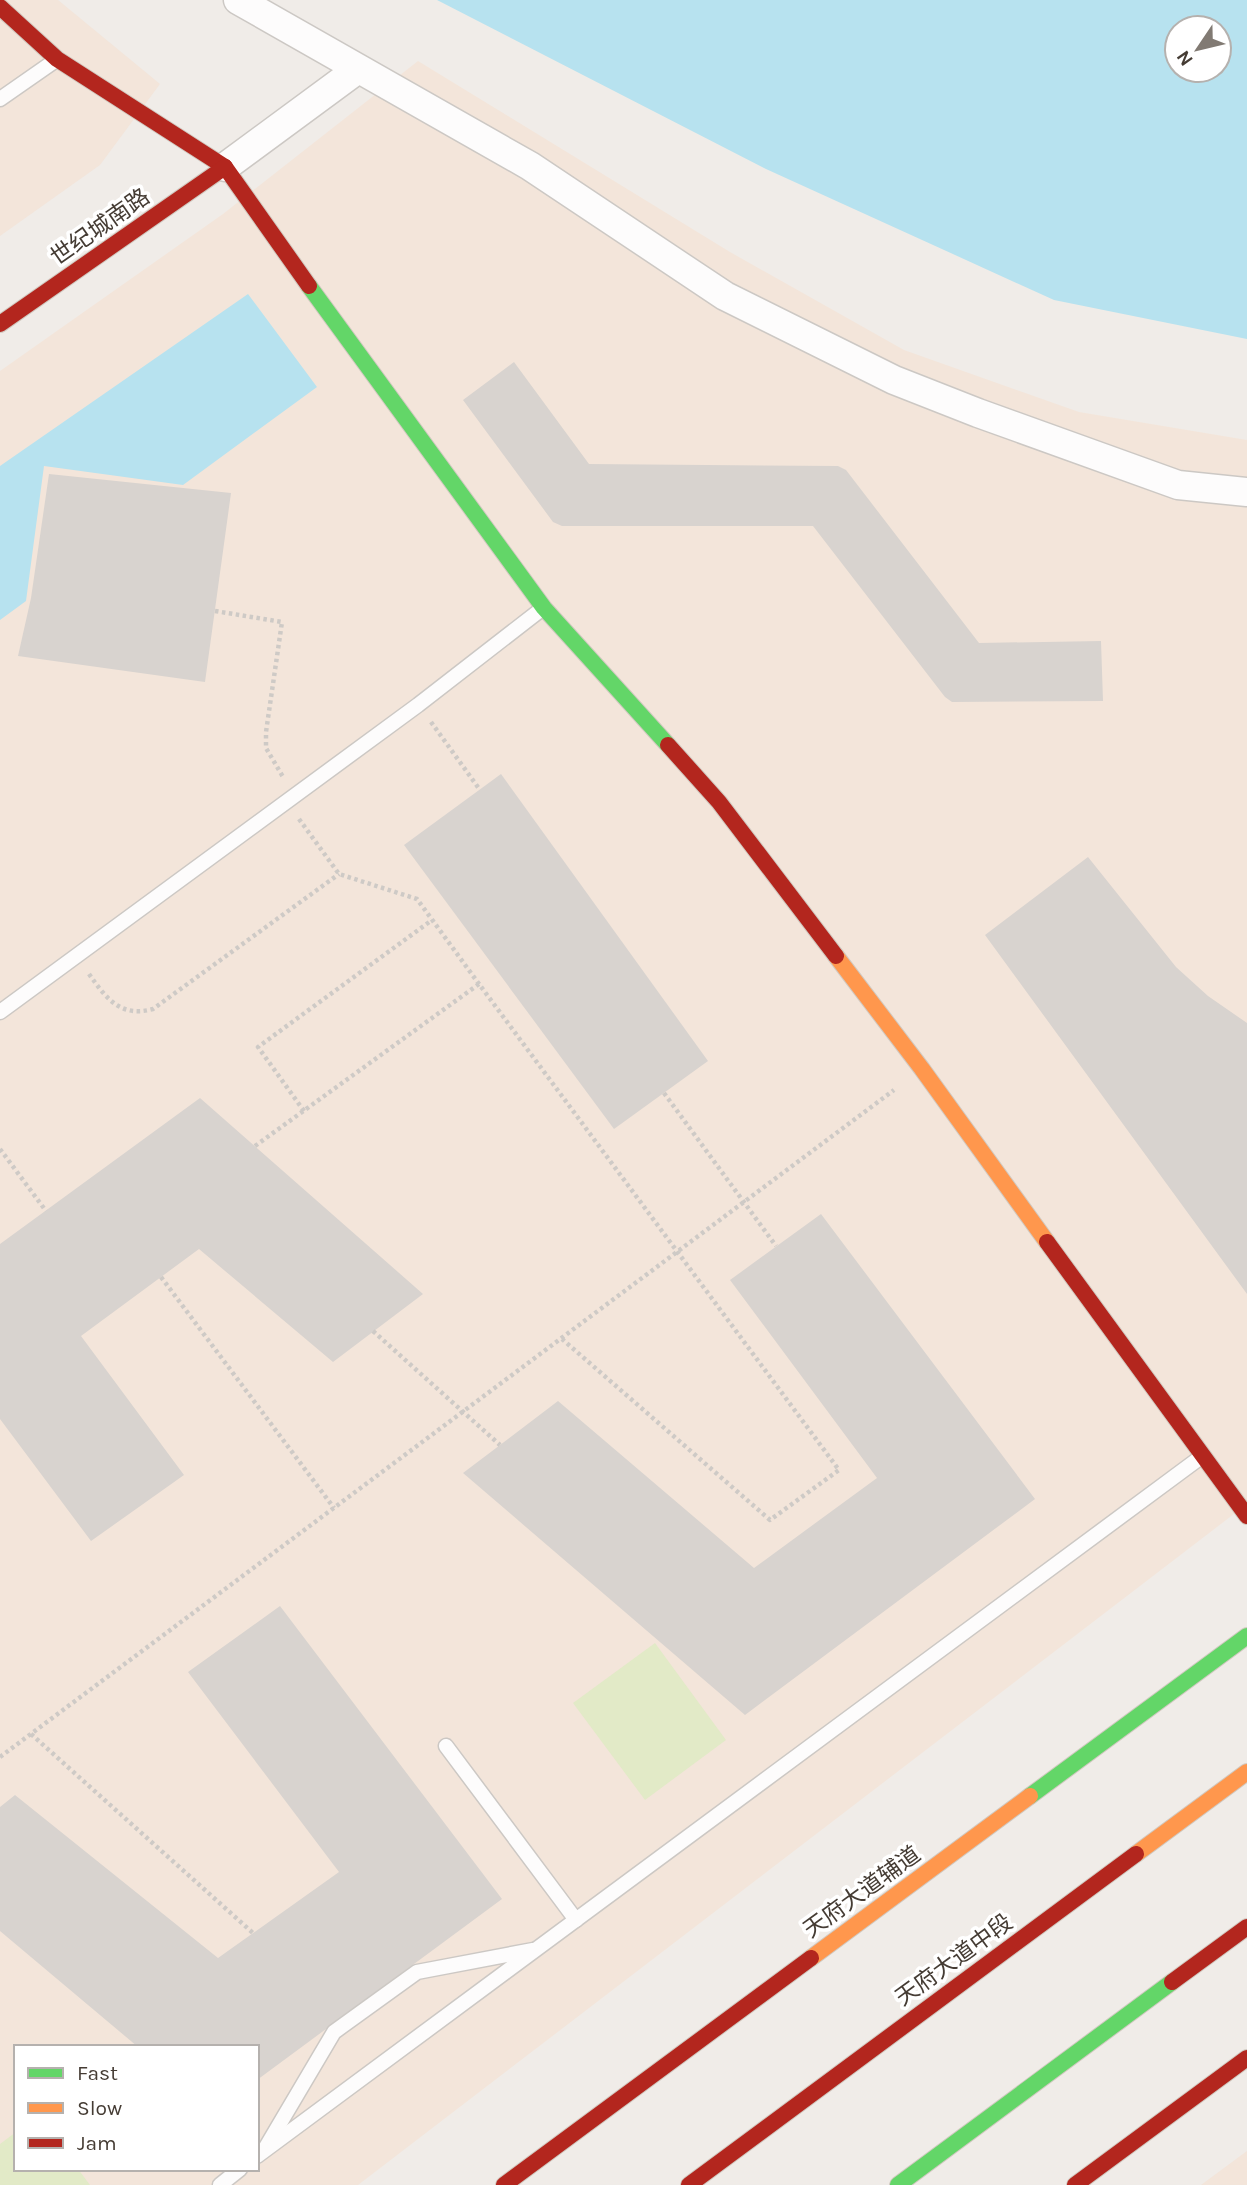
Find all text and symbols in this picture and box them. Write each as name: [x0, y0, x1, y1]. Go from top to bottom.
north arrow: [1163, 14, 1233, 84]
text: N: [1172, 46, 1198, 70]
street label: 世纪城南路: [45, 183, 155, 271]
street label: 天府大道辅道: [798, 1841, 926, 1943]
street label: 天府大道中段: [890, 1909, 1018, 2011]
legend: [14, 2045, 259, 2171]
text: Fast: [77, 2061, 118, 2085]
text: Slow: [77, 2096, 122, 2120]
text: Jam: [77, 2131, 117, 2155]

